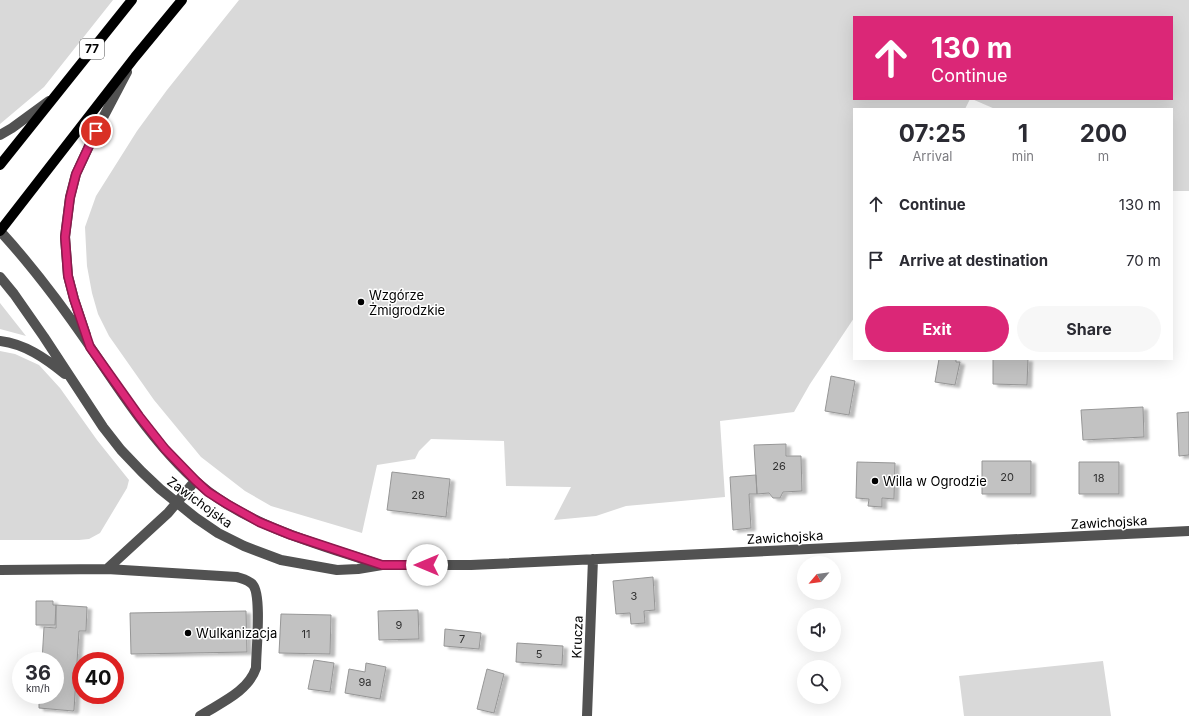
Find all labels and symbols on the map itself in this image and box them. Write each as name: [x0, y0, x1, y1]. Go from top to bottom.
road number: 77: [80, 39, 104, 59]
pin: [79, 114, 113, 148]
place label: Wzgórze Żmigrodzkie: [369, 287, 445, 318]
marker: Wzgórze Żmigrodzkie: [356, 297, 366, 307]
house number: 26: [772, 459, 786, 473]
house number: 20: [1000, 470, 1014, 484]
house number: 18: [1093, 471, 1105, 485]
street label: Zawichojska: [164, 473, 236, 531]
place label: Willa w Ogrodzie: [883, 473, 987, 489]
marker: Willa w Ogrodzie: [870, 476, 880, 486]
house number: 28: [411, 488, 425, 502]
street label: Zawichojska: [1070, 512, 1148, 532]
street label: Zawichojska: [746, 527, 824, 547]
position arrow: [406, 544, 448, 586]
north arrow: [797, 556, 841, 600]
house number: 3: [631, 589, 638, 603]
street label: Krucza: [568, 615, 586, 659]
house number: 9: [396, 618, 403, 632]
place label: Wulkanizacja: [196, 625, 277, 641]
house number: 11: [302, 627, 310, 641]
marker: Wulkanizacja: [183, 628, 193, 638]
house number: 7: [459, 632, 465, 646]
house number: 5: [536, 647, 543, 661]
speed limit sign: 40: [72, 652, 124, 704]
house number: 9a: [359, 675, 372, 689]

